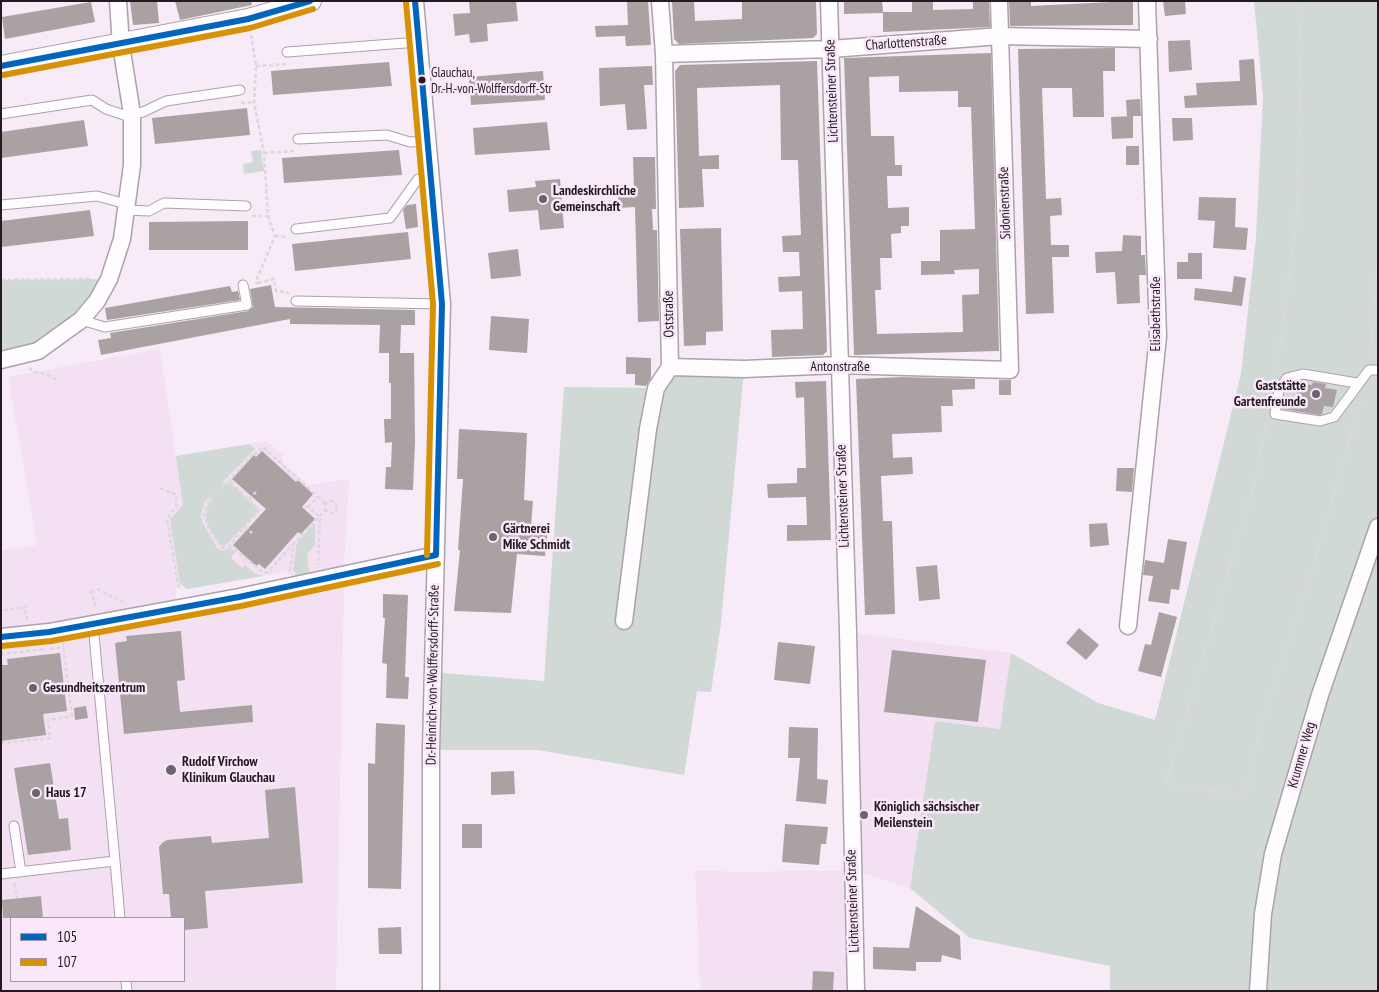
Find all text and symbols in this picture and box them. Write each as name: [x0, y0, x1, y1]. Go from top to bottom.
street label: Charlottenstraße: [865, 32, 947, 54]
street label: Lichtensteiner Straße: [822, 39, 842, 143]
place label: Glauchau, Dr.-H.-von-Wolffersdorff-Str: [431, 65, 552, 96]
marker: Glauchau, Dr.-H.-von-Wolffersdorff-Str: [417, 75, 427, 85]
street label: Sidonienstraße: [995, 166, 1015, 240]
place label: Landeskirchliche Gemeinschaft: [553, 183, 636, 216]
marker: Landeskirchliche Gemeinschaft: [537, 193, 549, 205]
street label: Elisabethstraße: [1148, 276, 1164, 352]
street label: Oststraße: [660, 290, 678, 338]
street label: Antonstraße: [810, 359, 870, 375]
place label: Gaststätte Gartenfreunde: [1234, 378, 1306, 411]
marker: Gaststätte Gartenfreunde: [1310, 388, 1322, 400]
street label: Lichtensteiner Straße: [833, 444, 853, 548]
place label: Gärtnerei Mike Schmidt: [503, 521, 570, 554]
marker: Gärtnerei Mike Schmidt: [487, 531, 499, 543]
street label: Dr.-Heinrich-von-Wolffersdorff-Straße: [423, 585, 443, 765]
place label: Gesundheitszentrum: [43, 680, 145, 696]
marker: Gesundheitszentrum: [27, 682, 39, 694]
street label: Krummer Weg: [1285, 720, 1319, 790]
place label: Rudolf Virchow Klinikum Glauchau: [182, 754, 275, 786]
marker: Rudolf Virchow Klinikum Glauchau: [164, 763, 178, 777]
place label: Haus 17: [46, 785, 87, 801]
marker: Haus 17: [30, 787, 42, 799]
place label: Königlich sächsischer Meilenstein: [874, 799, 979, 832]
marker: Königlich sächsischer Meilenstein: [858, 809, 870, 821]
street label: Lichtensteiner Straße: [843, 849, 863, 953]
legend: [10, 917, 185, 982]
text: 105: [57, 927, 77, 946]
text: 107: [57, 952, 77, 971]

